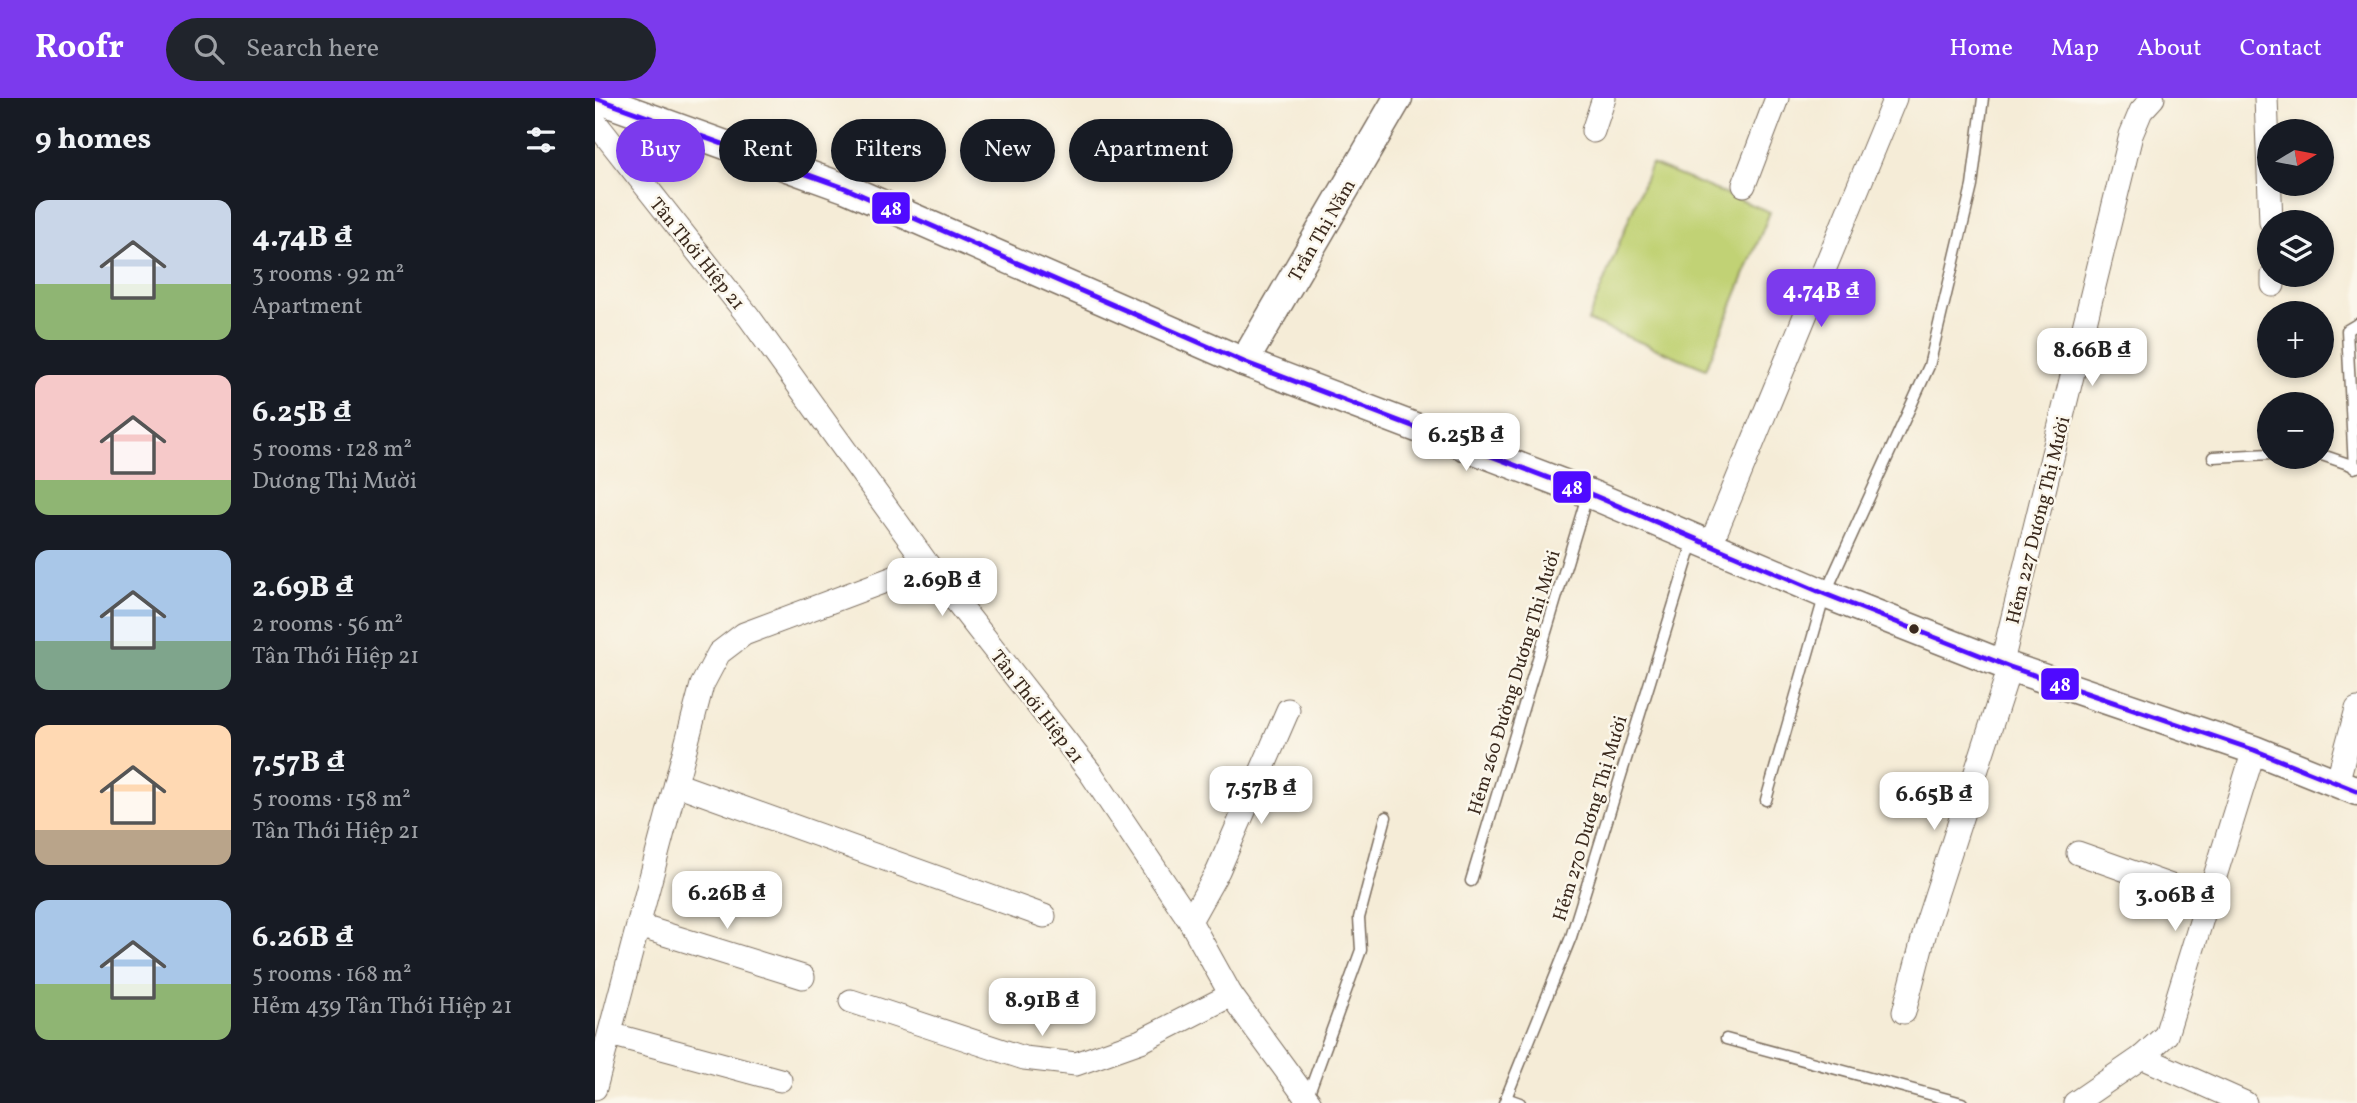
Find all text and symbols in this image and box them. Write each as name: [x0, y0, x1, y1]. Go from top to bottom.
search box: [166, 18, 656, 81]
text: Roofr: [35, 26, 124, 72]
icon: search: [190, 30, 228, 68]
text: Search here: [246, 31, 379, 67]
text: Home: [1949, 32, 2013, 66]
text: Map: [2051, 32, 2099, 66]
text: About: [2137, 32, 2202, 66]
text: Contact: [2240, 32, 2322, 66]
text: 9 homes: [35, 119, 151, 161]
chip: Buy: [616, 119, 705, 182]
chip: Rent: [719, 119, 817, 182]
chip: Filters: [831, 119, 946, 182]
chip: New: [960, 119, 1055, 182]
chip: Apartment: [1069, 119, 1233, 182]
north arrow: [2257, 119, 2335, 196]
map controls: [2257, 119, 2334, 469]
icon: filters: [522, 121, 560, 159]
street label: Trần Thị Năm: [1283, 175, 1363, 287]
line badge: 48: [871, 191, 911, 225]
street label: Tân Thới Hiệp 21: [643, 192, 750, 316]
text: 48: [880, 197, 902, 223]
button: layers: [2257, 210, 2334, 287]
text: 4.74B ₫: [252, 217, 352, 259]
icon: home: [91, 228, 175, 312]
text: 3 rooms · 92 m²: [252, 259, 404, 291]
pin: 4.74B ₫: [1756, 270, 1886, 329]
text: 4.74B ₫: [1783, 276, 1859, 308]
text: Apartment: [252, 291, 363, 323]
button: +: [2257, 301, 2334, 378]
pin: 8.66B ₫: [2027, 328, 2157, 388]
text: 8.66B ₫: [2053, 335, 2131, 367]
text: 6.25B ₫: [252, 392, 351, 434]
button: −: [2257, 392, 2334, 469]
icon: home: [91, 403, 175, 487]
pin: 6.25B ₫: [1401, 414, 1531, 473]
street label: Hẻm 227 Dương Thị Mười: [2001, 414, 2077, 627]
text: 6.25B ₫: [1428, 420, 1504, 452]
text: 5 rooms · 128 m²: [252, 434, 412, 466]
text: Dương Thị Mười: [252, 466, 417, 498]
line badge: 48: [1552, 470, 1592, 504]
text: 48: [1561, 476, 1583, 502]
street label: Hẻm 260 Đường Dương Thị Mười: [1462, 547, 1568, 818]
pin: 2.69B ₫: [877, 559, 1007, 618]
text: 2.69B ₫: [903, 565, 981, 597]
text: 2.69B ₫: [252, 567, 354, 609]
icon: home: [91, 578, 175, 662]
text: 2 rooms · 56 m²: [252, 609, 403, 641]
unlabelled marker: [1907, 622, 1921, 636]
text: Tân Thới Hiệp 21: [252, 641, 419, 673]
street label: Tân Thới Hiệp 21: [984, 645, 1089, 770]
line badge: 48: [2040, 667, 2080, 701]
text: 48: [2049, 673, 2071, 699]
street label: Hẻm 270 Dương Thị Mười: [1547, 712, 1635, 925]
text: 7.57B ₫: [252, 742, 345, 784]
icon: home: [91, 753, 175, 837]
pin: 7.57B ₫: [1196, 766, 1326, 826]
pin: 6.65B ₫: [1869, 772, 1999, 832]
text: 7.57B ₫: [1225, 773, 1297, 805]
text: 6.65B ₫: [1896, 779, 1972, 811]
text: 5 rooms · 158 m²: [252, 784, 411, 816]
text: Tân Thới Hiệp 21: [252, 816, 419, 848]
pin: 6.26B ₫: [662, 872, 792, 931]
pin: 3.06B ₫: [2110, 874, 2240, 933]
text: 6.26B ₫: [688, 878, 766, 910]
text: 3.06B ₫: [2135, 880, 2215, 912]
text: 6.26B ₫: [252, 917, 353, 959]
icon: home: [91, 928, 175, 1012]
text: 5 rooms · 168 m²: [252, 959, 411, 991]
pin: 8.91B ₫: [977, 978, 1107, 1038]
text: 8.91B ₫: [1005, 985, 1079, 1017]
text: Hẻm 439 Tân Thới Hiệp 21: [252, 991, 512, 1023]

